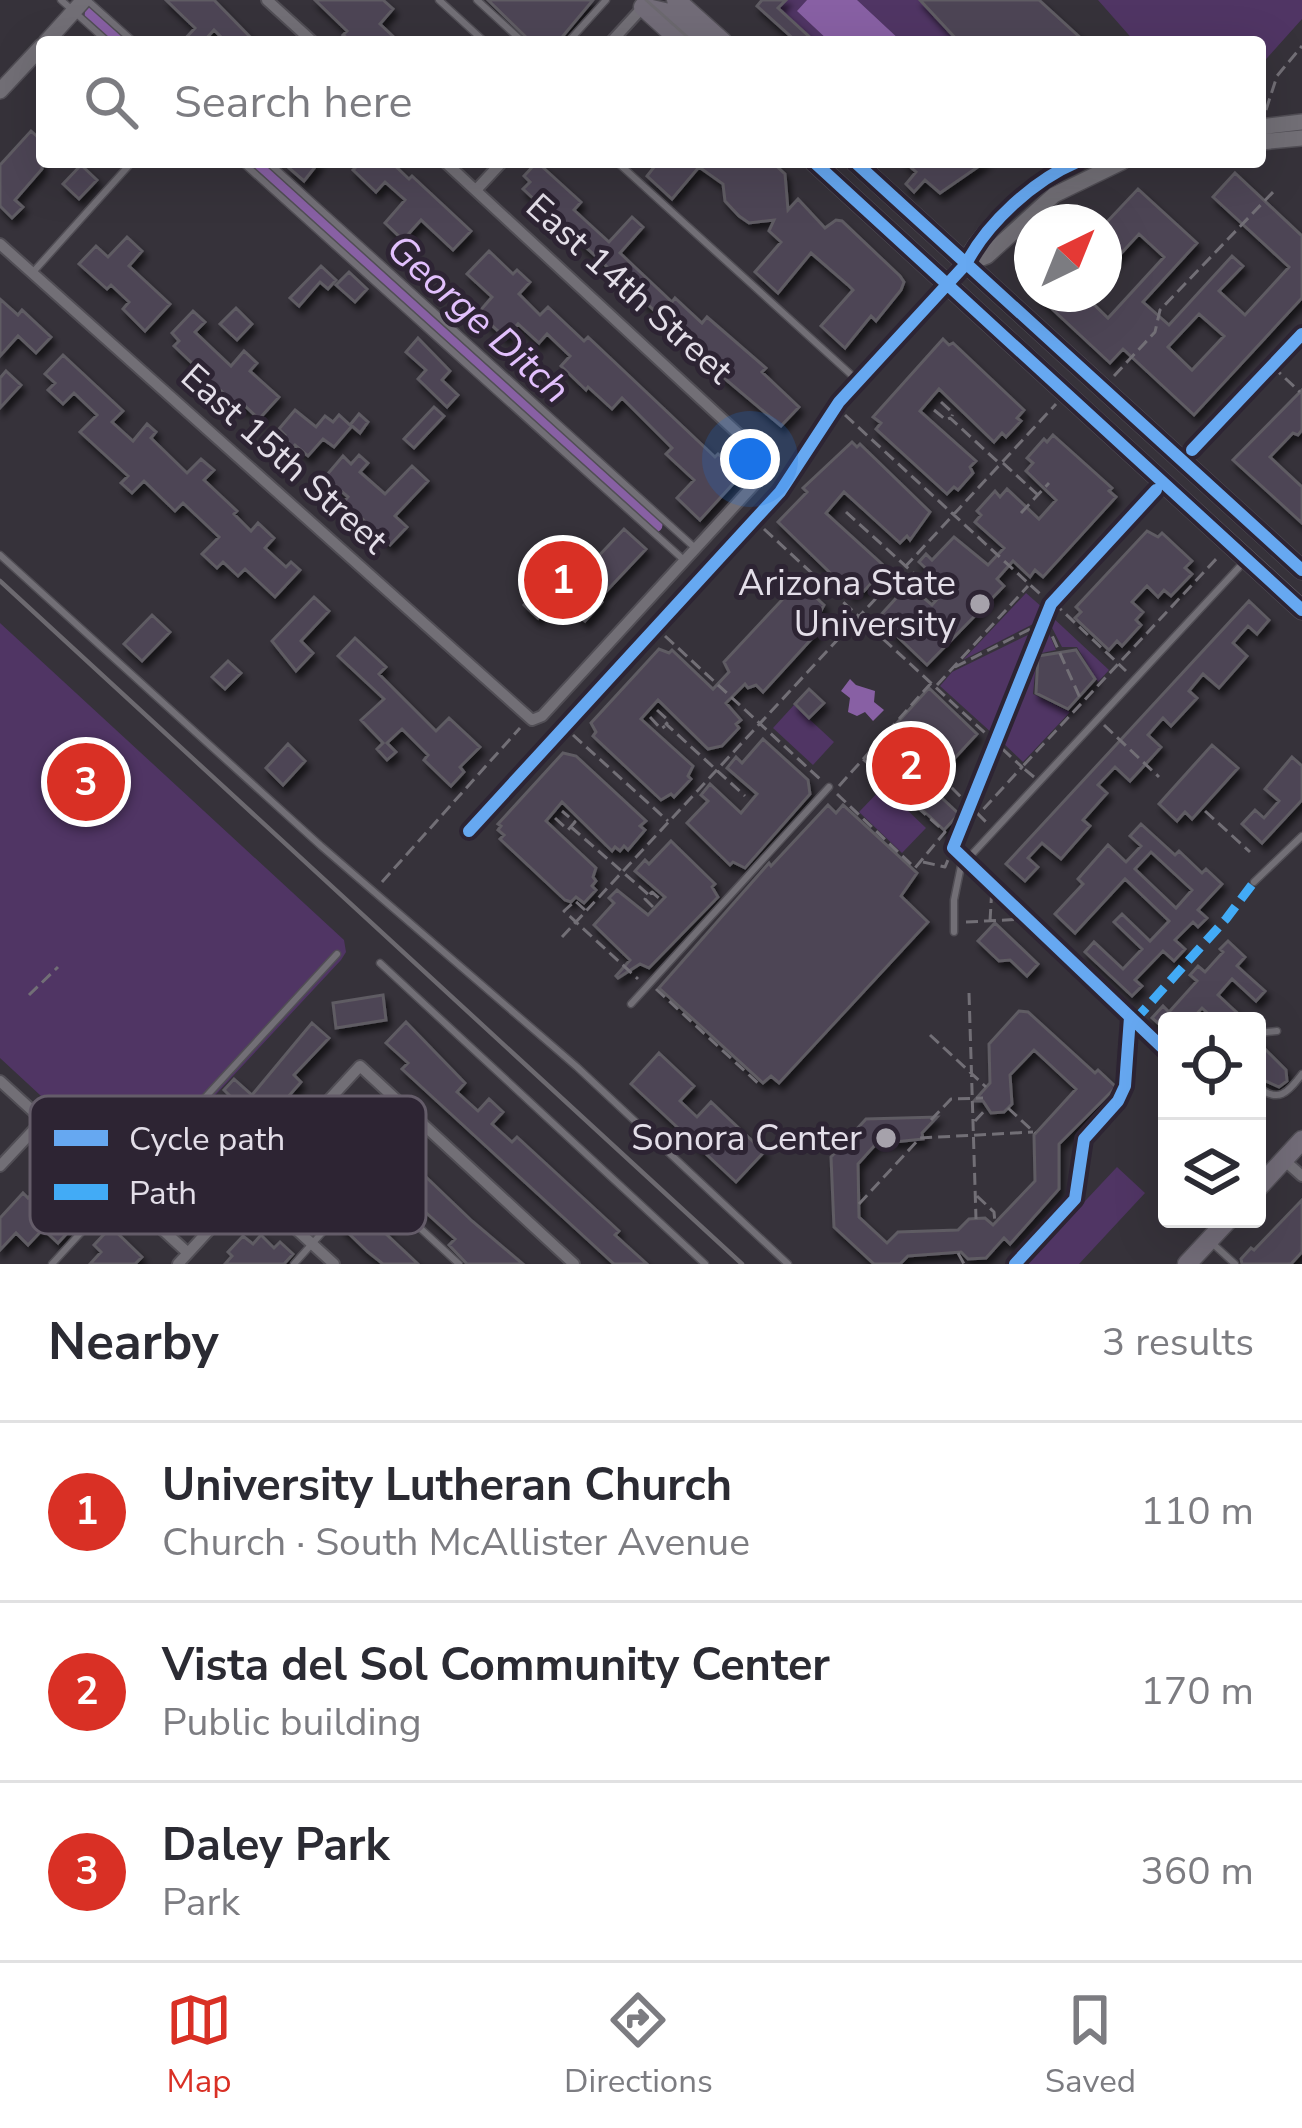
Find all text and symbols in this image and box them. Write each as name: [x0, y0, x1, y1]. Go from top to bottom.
search box: [36, 36, 1266, 168]
icon: search: [78, 69, 144, 135]
text: Search here: [174, 72, 413, 133]
street label: East 14th Street: [515, 183, 743, 395]
north arrow: [1014, 204, 1122, 312]
water label: George Ditch: [375, 222, 581, 416]
street label: East 15th Street: [170, 353, 398, 565]
your location: [720, 429, 780, 489]
pin: 1: [524, 535, 602, 625]
place label: Arizona State University: [738, 559, 956, 649]
marker: Arizona State University: [967, 591, 993, 617]
pin: 2: [872, 721, 950, 811]
pin: 3: [47, 737, 125, 827]
map controls: [1158, 1012, 1266, 1228]
button: locate: [1158, 1012, 1266, 1120]
legend: [30, 1096, 426, 1234]
place label: Sonora Center: [631, 1114, 862, 1163]
text: Cycle path: [129, 1117, 285, 1162]
button: layers: [1158, 1120, 1266, 1228]
marker: Sonora Center: [873, 1125, 899, 1151]
text: Path: [129, 1171, 197, 1216]
text: Nearby: [48, 1307, 219, 1377]
text: 3 results: [1102, 1316, 1254, 1369]
text: University Lutheran Church: [162, 1455, 732, 1516]
text: 1: [75, 1485, 99, 1538]
text: 110 m: [1140, 1485, 1254, 1538]
text: Church · South McAllister Avenue: [162, 1516, 750, 1569]
text: Vista del Sol Community Center: [162, 1635, 830, 1696]
text: 2: [75, 1665, 99, 1718]
text: 170 m: [1140, 1665, 1254, 1718]
text: Public building: [162, 1696, 422, 1749]
text: Daley Park: [162, 1815, 390, 1876]
text: 3: [75, 1845, 99, 1898]
text: 360 m: [1140, 1845, 1254, 1898]
text: Park: [162, 1876, 240, 1929]
tab: Map: [166, 1987, 232, 2104]
tab: Directions: [564, 1987, 713, 2104]
tab: Saved: [1045, 1987, 1136, 2104]

